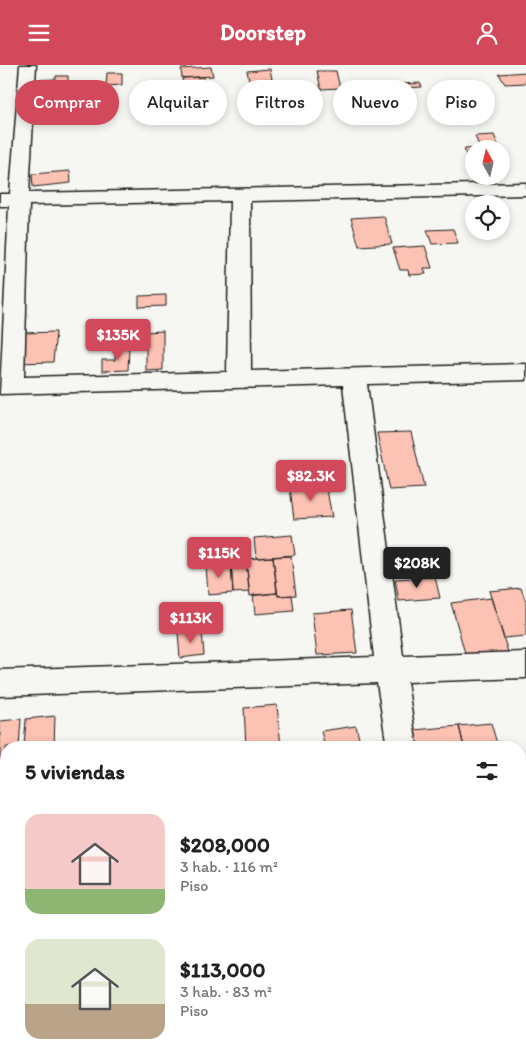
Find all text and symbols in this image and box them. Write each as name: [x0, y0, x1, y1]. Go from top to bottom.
icon: menu: [25, 19, 53, 47]
text: Doorstep: [220, 19, 306, 46]
icon: person: [473, 19, 501, 47]
chip: Comprar: [15, 80, 119, 125]
chip: Alquilar: [129, 80, 227, 125]
chip: Filtros: [237, 80, 323, 125]
chip: Nuevo: [333, 80, 417, 125]
chip: Piso: [427, 80, 495, 125]
north arrow: [465, 140, 510, 185]
map controls: [465, 140, 510, 240]
button: locate: [465, 195, 510, 240]
pin: $135K: [83, 319, 153, 361]
text: $135K: [97, 325, 139, 344]
pin: $82.3K: [270, 459, 352, 502]
text: $82.3K: [287, 466, 335, 485]
pin: $115K: [184, 537, 254, 579]
text: $115K: [198, 543, 240, 562]
pin: $208K: [382, 547, 452, 589]
text: $208K: [394, 553, 440, 572]
pin: $113K: [156, 601, 226, 644]
text: $113K: [170, 608, 212, 627]
icon: filters: [473, 757, 501, 785]
text: 5 viviendas: [25, 759, 125, 784]
text: $208,000: [180, 832, 270, 857]
icon: home: [65, 834, 125, 894]
text: 3 hab. · 116 m²: [180, 857, 278, 876]
text: Piso: [180, 876, 208, 895]
text: $113,000: [180, 957, 265, 982]
icon: home: [65, 959, 125, 1019]
text: 3 hab. · 83 m²: [180, 982, 272, 1001]
text: Piso: [180, 1001, 208, 1020]

